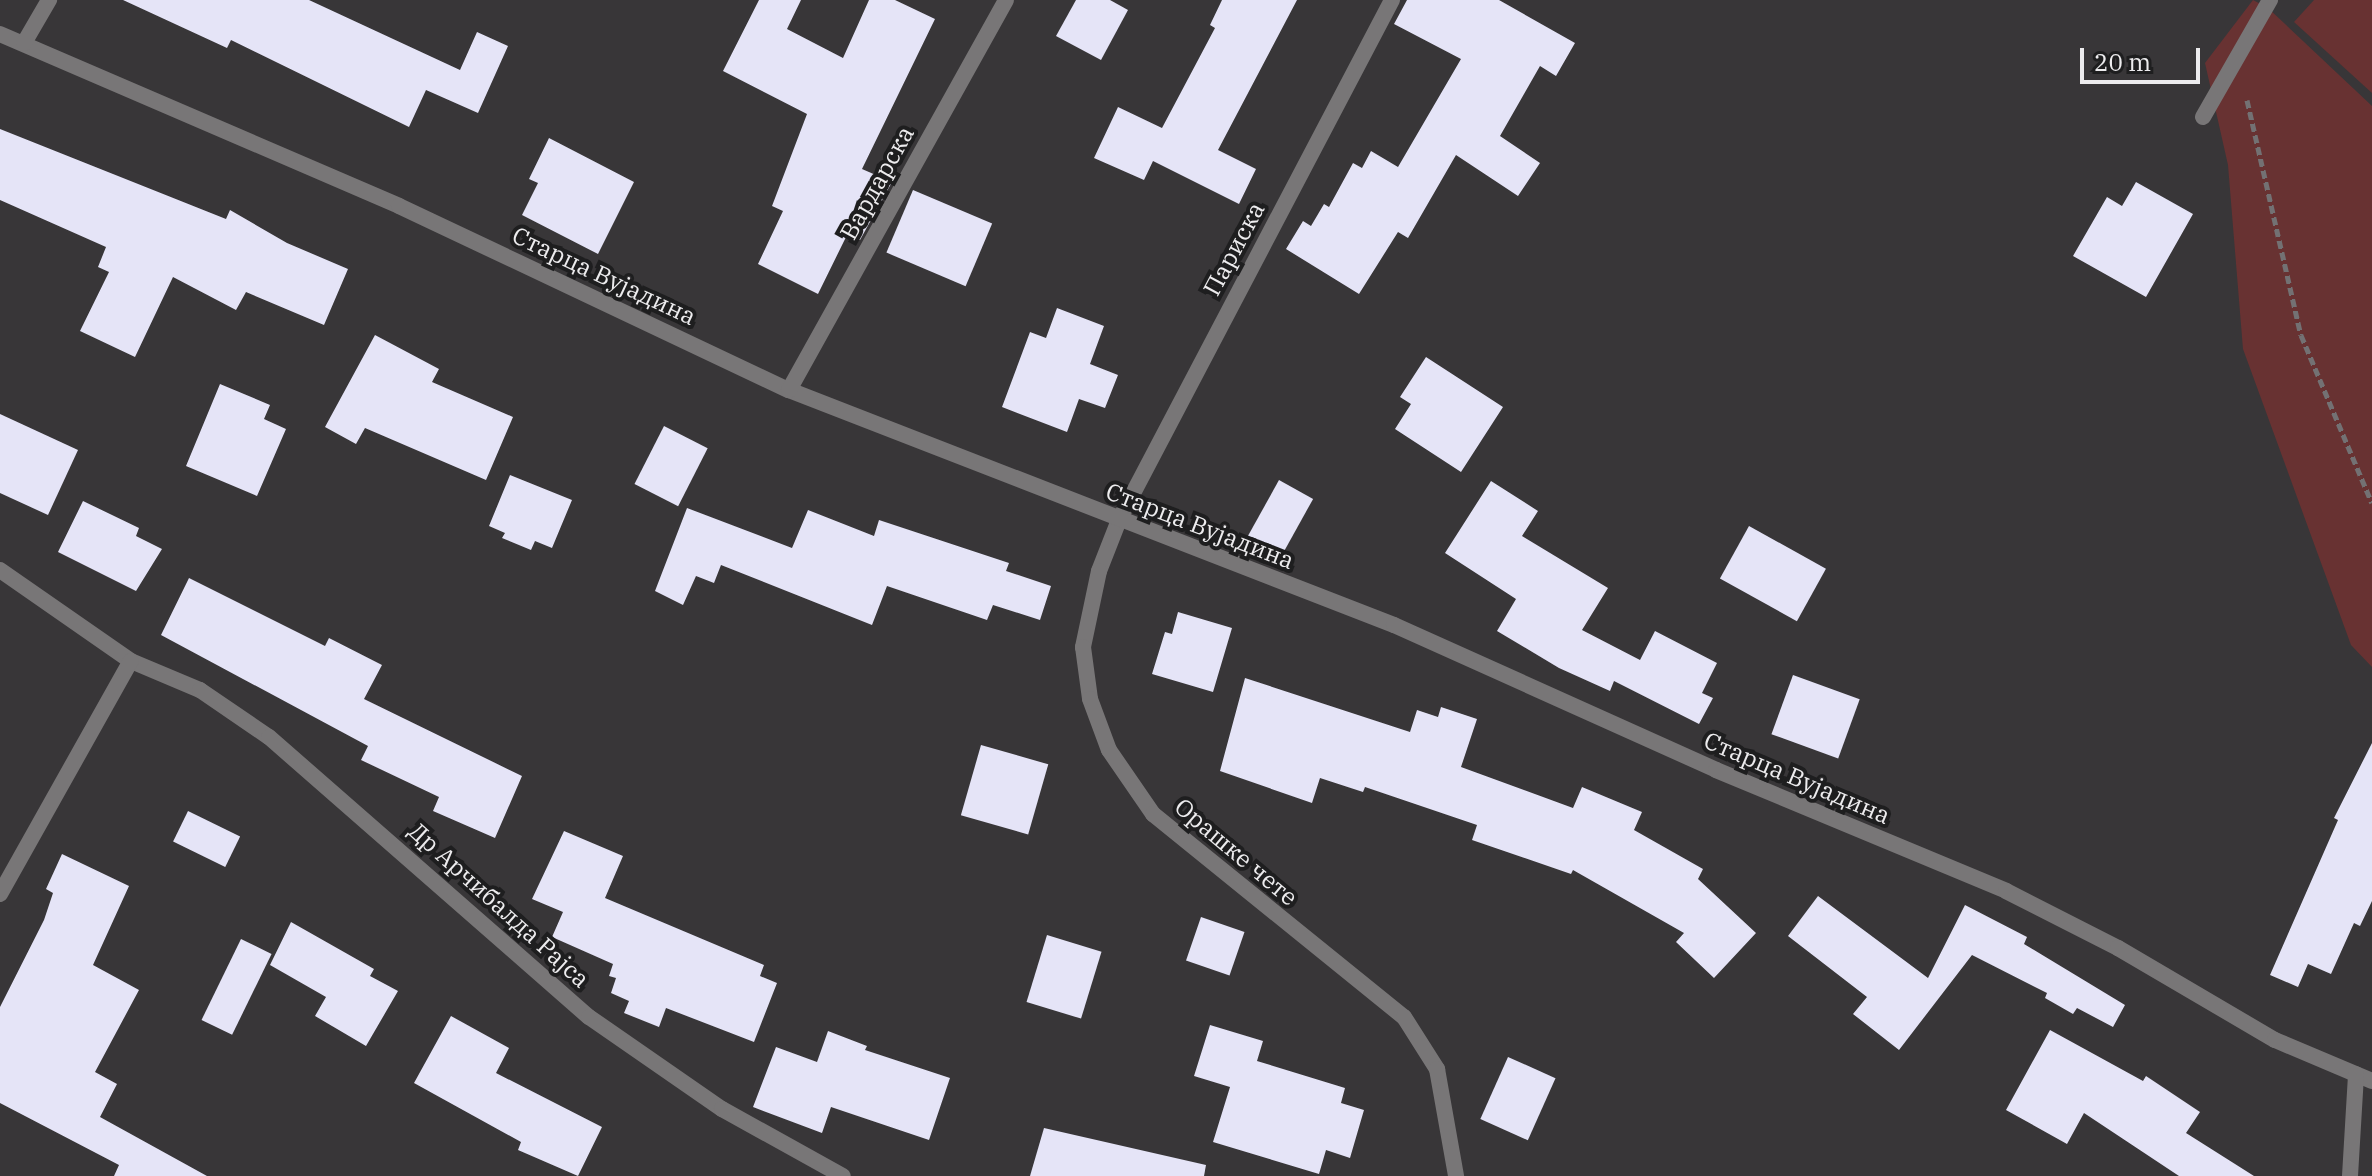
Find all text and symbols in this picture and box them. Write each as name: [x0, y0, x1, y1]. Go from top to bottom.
scale bar: [2084, 32, 2204, 82]
text: 20 m: [2094, 46, 2151, 78]
street label: Вардарска: [834, 121, 920, 245]
street label: Париска: [1197, 197, 1271, 301]
street label: Старца Вујадина: [508, 221, 700, 331]
street label: Старца Вујадина: [1102, 477, 1298, 575]
street label: Старца Вујадина: [1700, 726, 1894, 830]
street label: Орашке чете: [1169, 792, 1303, 912]
street label: Др Арчибалда Рајса: [403, 816, 595, 994]

